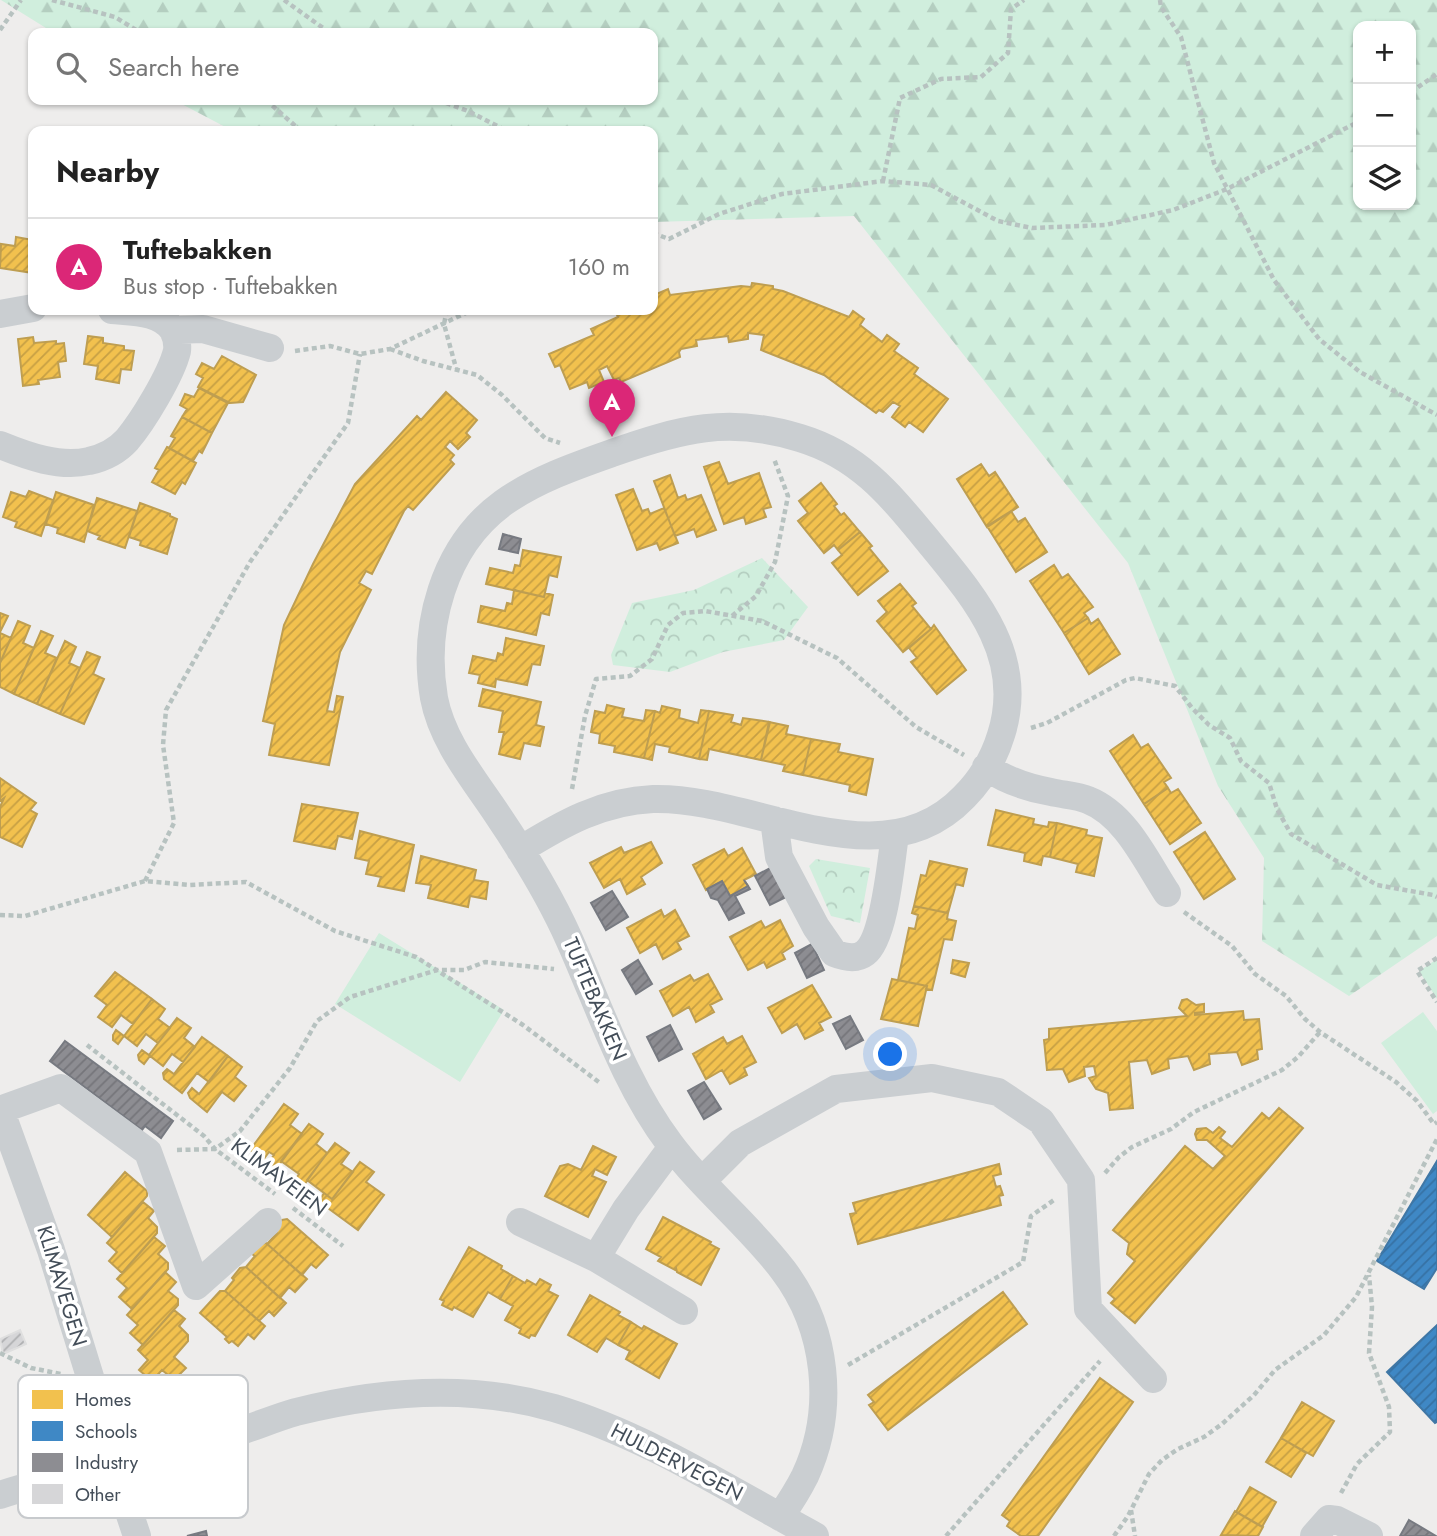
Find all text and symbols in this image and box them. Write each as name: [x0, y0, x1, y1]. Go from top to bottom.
map controls: [1353, 21, 1416, 210]
button: +: [1353, 21, 1416, 84]
search box: [28, 28, 658, 105]
icon: search: [52, 48, 90, 86]
text: Search here: [108, 48, 240, 86]
button: −: [1353, 84, 1416, 147]
button: layers: [1353, 147, 1416, 210]
text: Nearby: [56, 150, 159, 193]
text: Tuftebakken: [123, 231, 272, 269]
text: A: [71, 250, 87, 284]
text: 160 m: [568, 250, 630, 284]
text: Bus stop · Tuftebakken: [123, 269, 338, 303]
pin: A: [589, 379, 635, 437]
street label: TUFTEBAKKEN: [556, 933, 634, 1065]
your location: [873, 1037, 907, 1071]
street label: KLIMAVEIEN: [225, 1131, 333, 1223]
street label: KLIMAVEGEN: [29, 1222, 95, 1350]
legend: [18, 1375, 248, 1518]
text: Homes: [75, 1386, 132, 1413]
street label: HULDERVEGEN: [606, 1416, 748, 1508]
text: Schools: [75, 1418, 138, 1445]
text: Industry: [75, 1449, 139, 1476]
text: Other: [75, 1481, 121, 1508]

